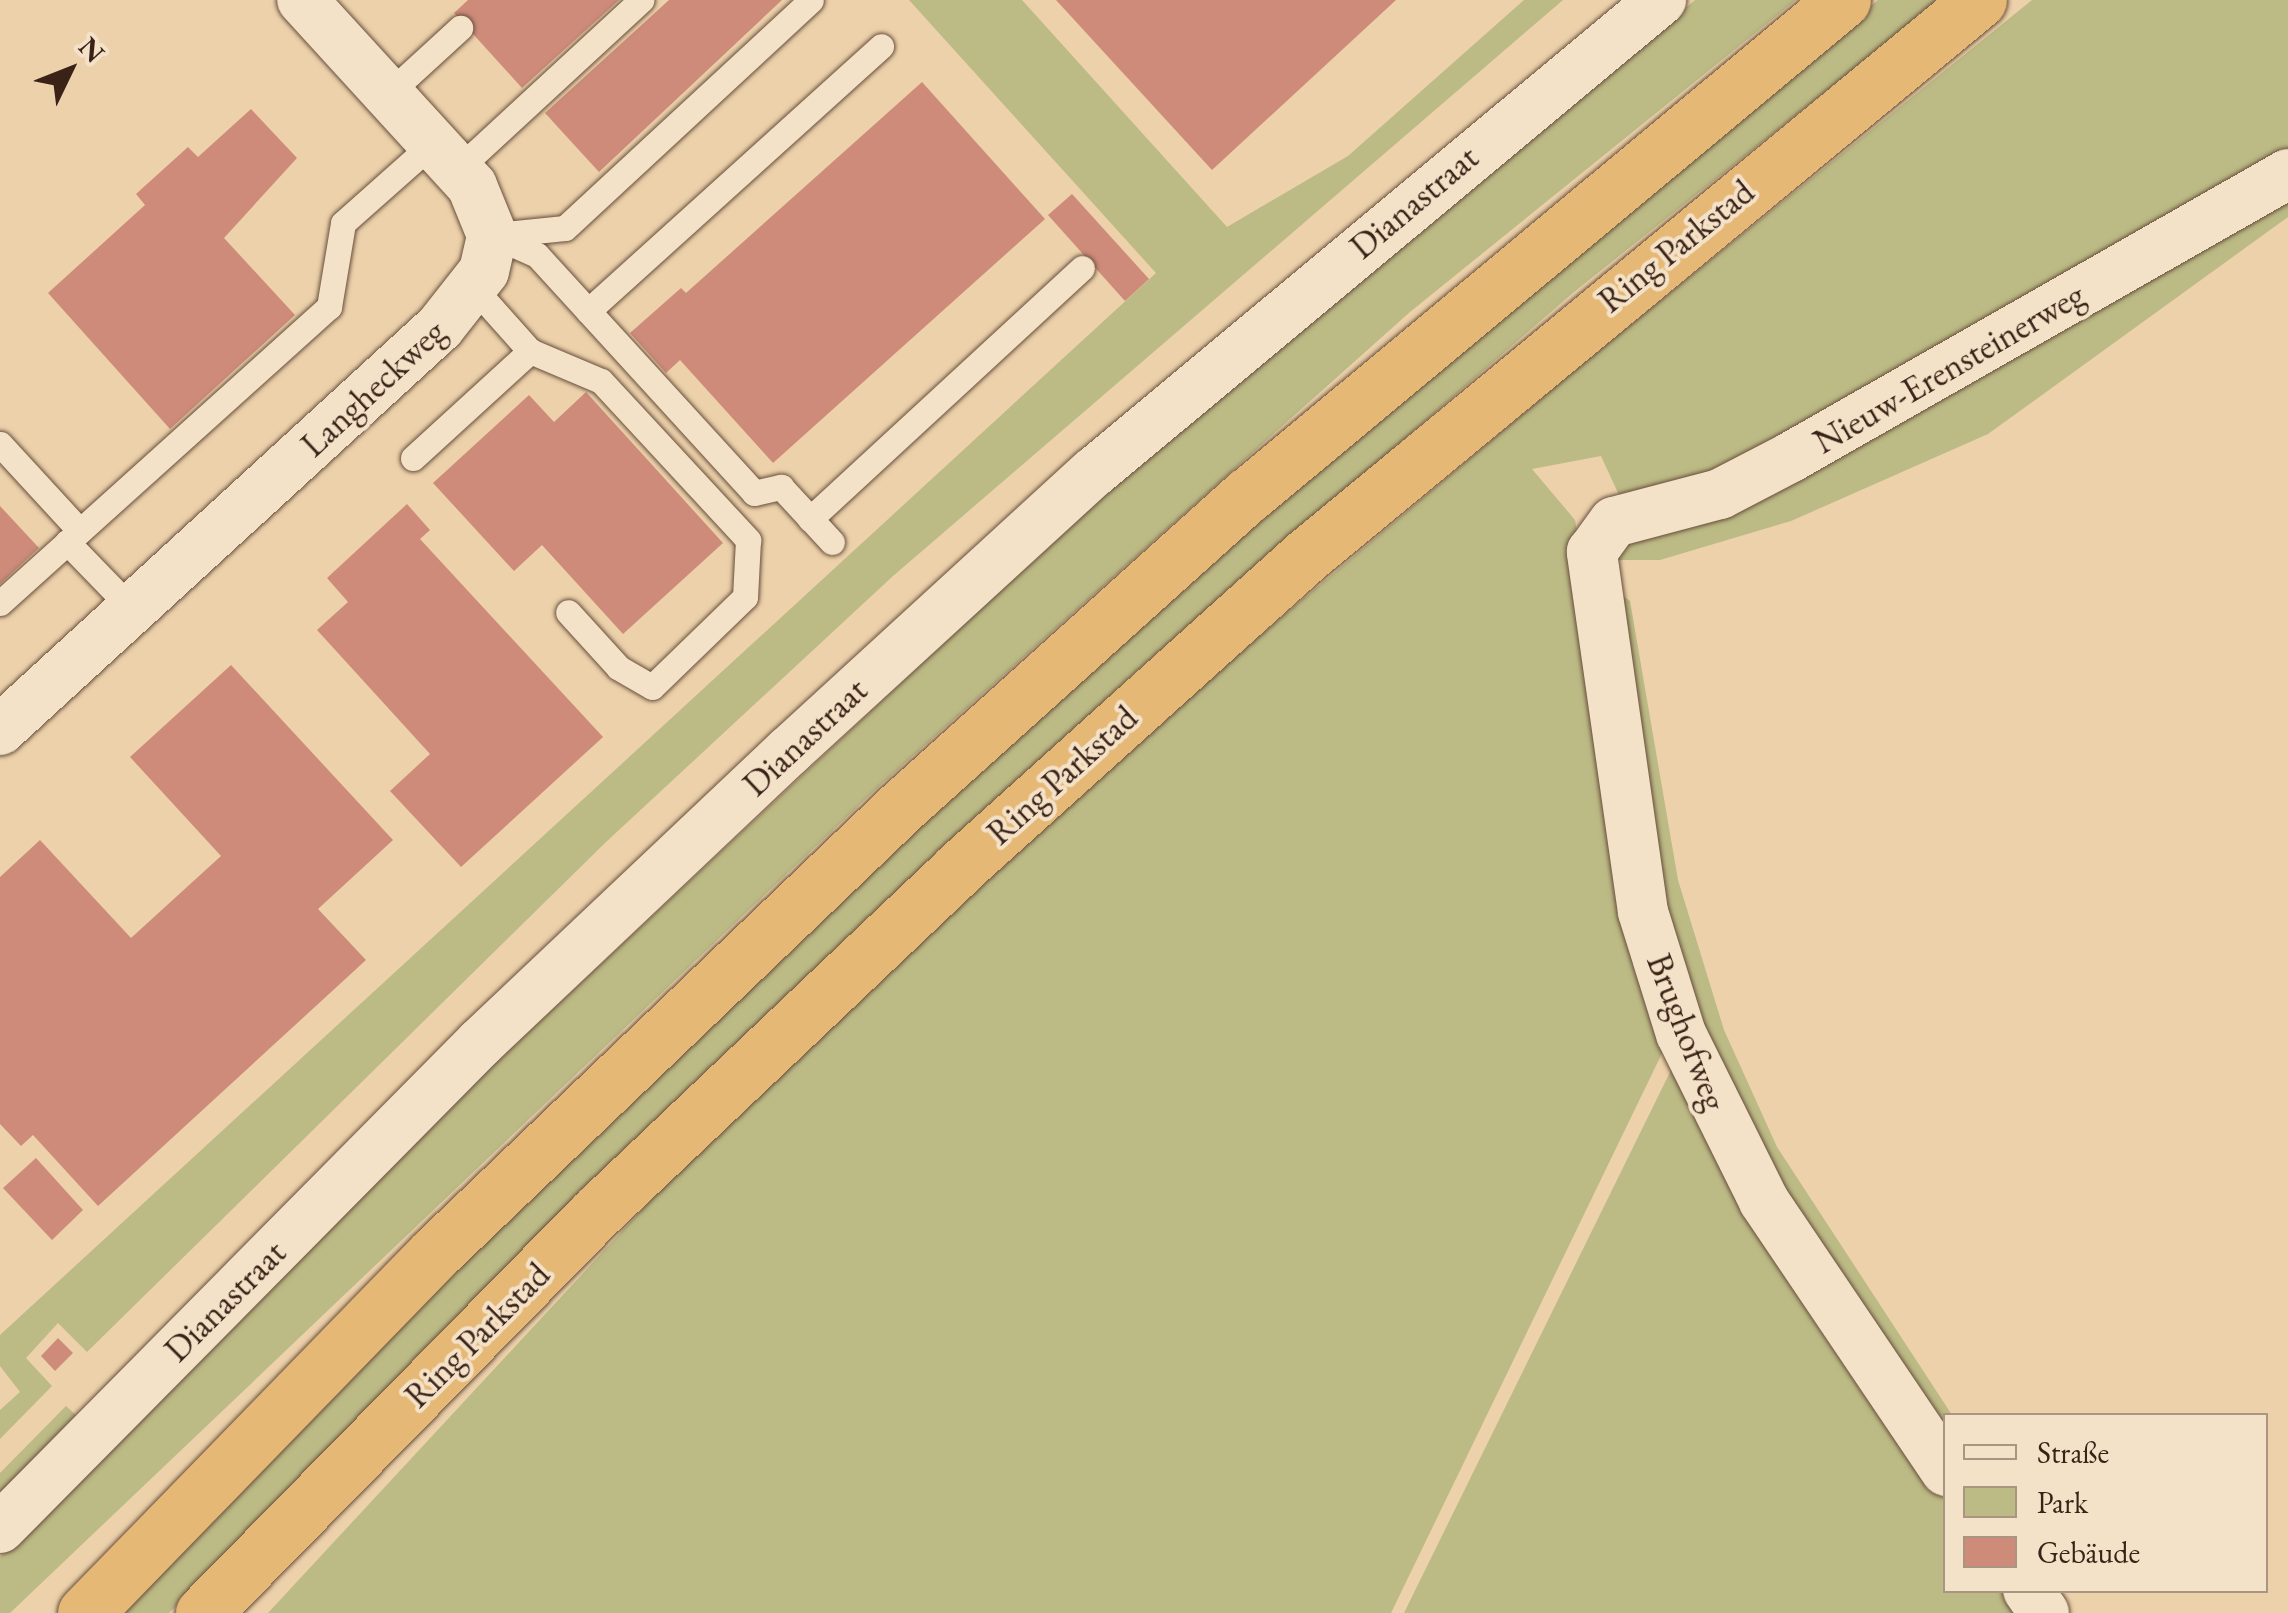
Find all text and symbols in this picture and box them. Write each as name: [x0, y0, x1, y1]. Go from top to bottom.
north arrow: [20, 20, 120, 120]
text: N: [71, 29, 113, 70]
street label: Dianastraat: [1341, 136, 1487, 268]
street label: Ring Parkstad: [1590, 171, 1762, 321]
street label: Nieuw-Erensteinerweg: [1806, 273, 2092, 463]
street label: Langheckweg: [292, 311, 454, 465]
street label: Dianastraat: [734, 669, 876, 805]
street label: Ring Parkstad: [978, 697, 1146, 853]
street label: Brughofweg: [1638, 948, 1736, 1116]
street label: Dianastraat: [156, 1232, 294, 1370]
street label: Ring Parkstad: [396, 1254, 558, 1416]
legend: [1943, 1413, 2268, 1593]
text: Straße: [2037, 1433, 2109, 1472]
text: Park: [2037, 1483, 2088, 1522]
text: Gebäude: [2037, 1533, 2140, 1572]

